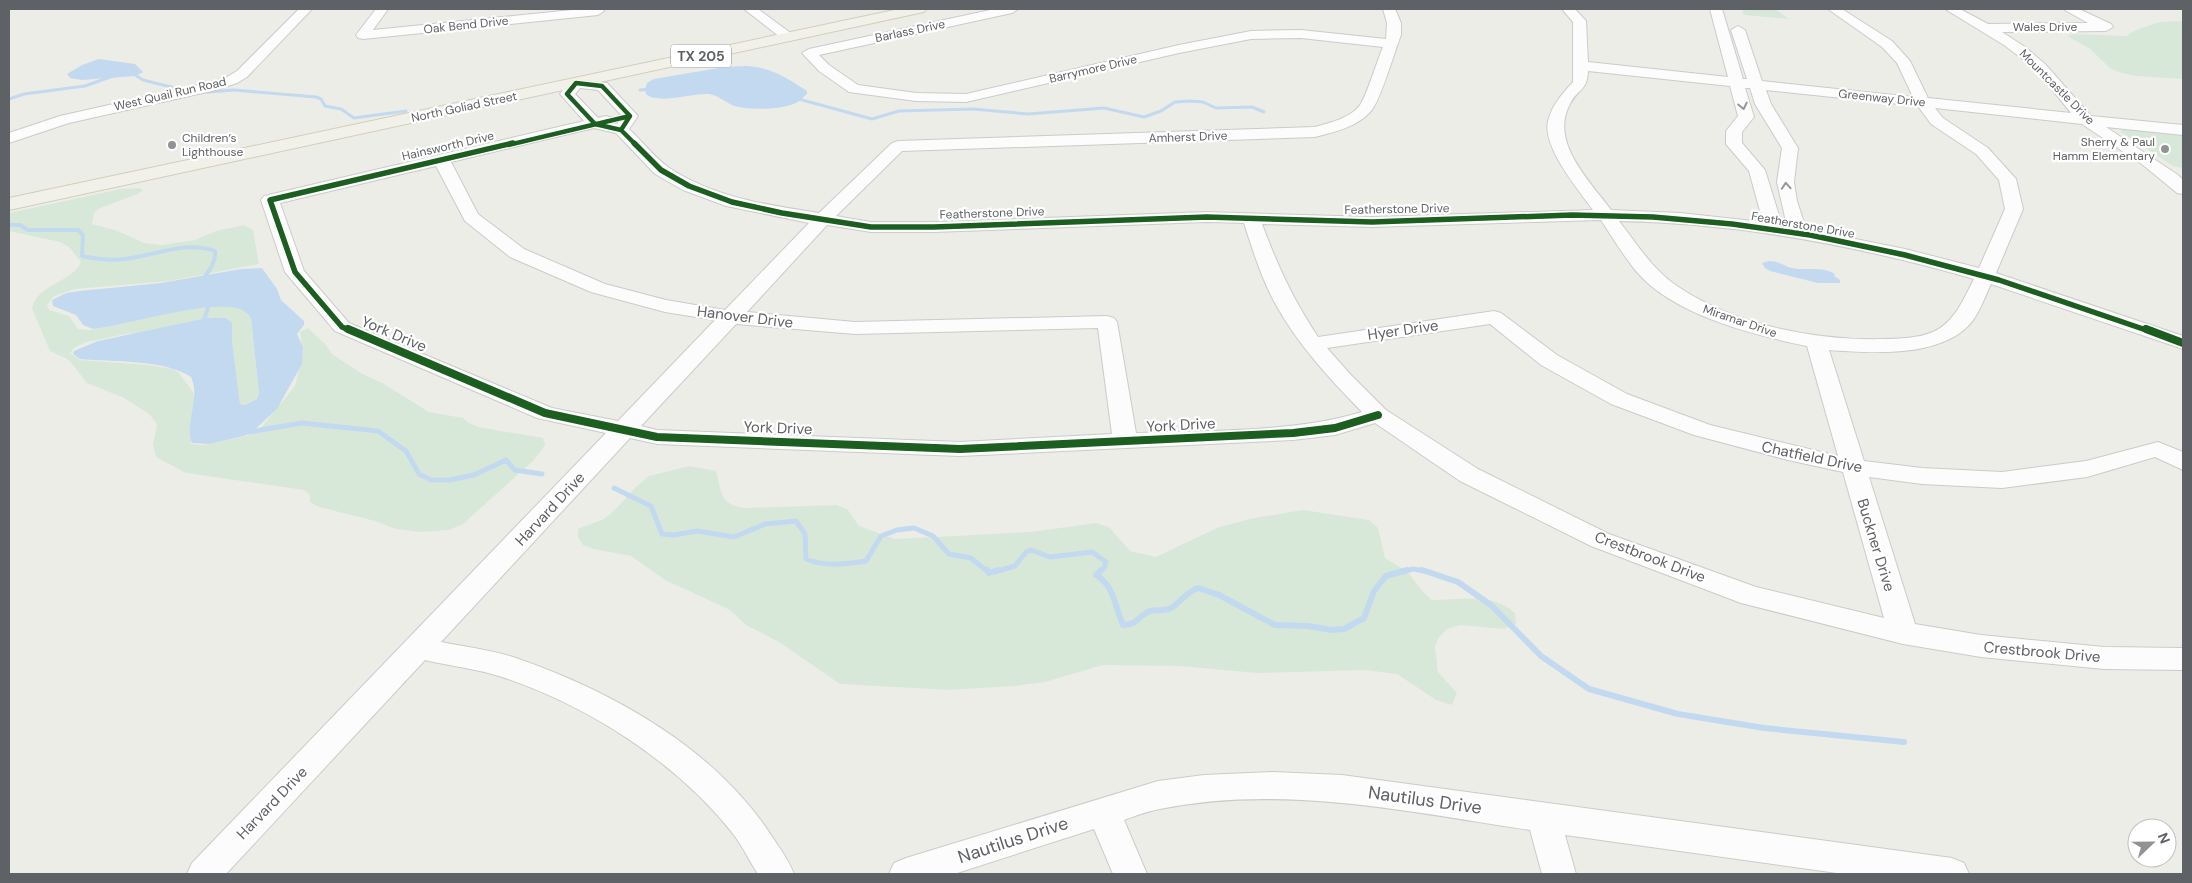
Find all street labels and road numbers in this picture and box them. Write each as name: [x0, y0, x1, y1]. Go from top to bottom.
street label: Oak Bend Drive: [423, 13, 509, 37]
street label: Barlass Drive: [874, 16, 947, 46]
street label: Wales Drive: [2013, 19, 2078, 35]
road number: TX 205: [671, 44, 731, 68]
street label: Mountcastle Drive: [2016, 46, 2098, 128]
street label: Barrymore Drive: [1047, 51, 1139, 87]
street label: West Quail Run Road: [112, 73, 228, 115]
street label: Greenway Drive: [1838, 85, 1926, 111]
street label: North Goliad Street: [410, 88, 519, 126]
street label: Hainsworth Drive: [400, 128, 496, 164]
street label: Amherst Drive: [1148, 128, 1228, 146]
street label: Featherstone Drive: [1344, 200, 1450, 218]
street label: Featherstone Drive: [939, 203, 1045, 223]
street label: Featherstone Drive: [1750, 208, 1856, 242]
street label: Hanover Drive: [696, 301, 794, 333]
street label: Miramar Drive: [1701, 301, 1779, 341]
street label: York Drive: [358, 311, 430, 357]
street label: Hyer Drive: [1366, 315, 1440, 345]
street label: York Drive: [1146, 413, 1216, 437]
street label: York Drive: [743, 417, 813, 439]
street label: Chatfield Drive: [1760, 437, 1864, 477]
street label: Harvard Drive: [511, 468, 589, 550]
street label: Buckner Drive: [1852, 496, 1900, 594]
street label: Crestbrook Drive: [1592, 527, 1708, 587]
street label: Crestbrook Drive: [1983, 637, 2101, 667]
street label: Harvard Drive: [232, 762, 312, 844]
street label: Nautilus Drive: [1367, 780, 1483, 820]
street label: Nautilus Drive: [955, 811, 1071, 869]

